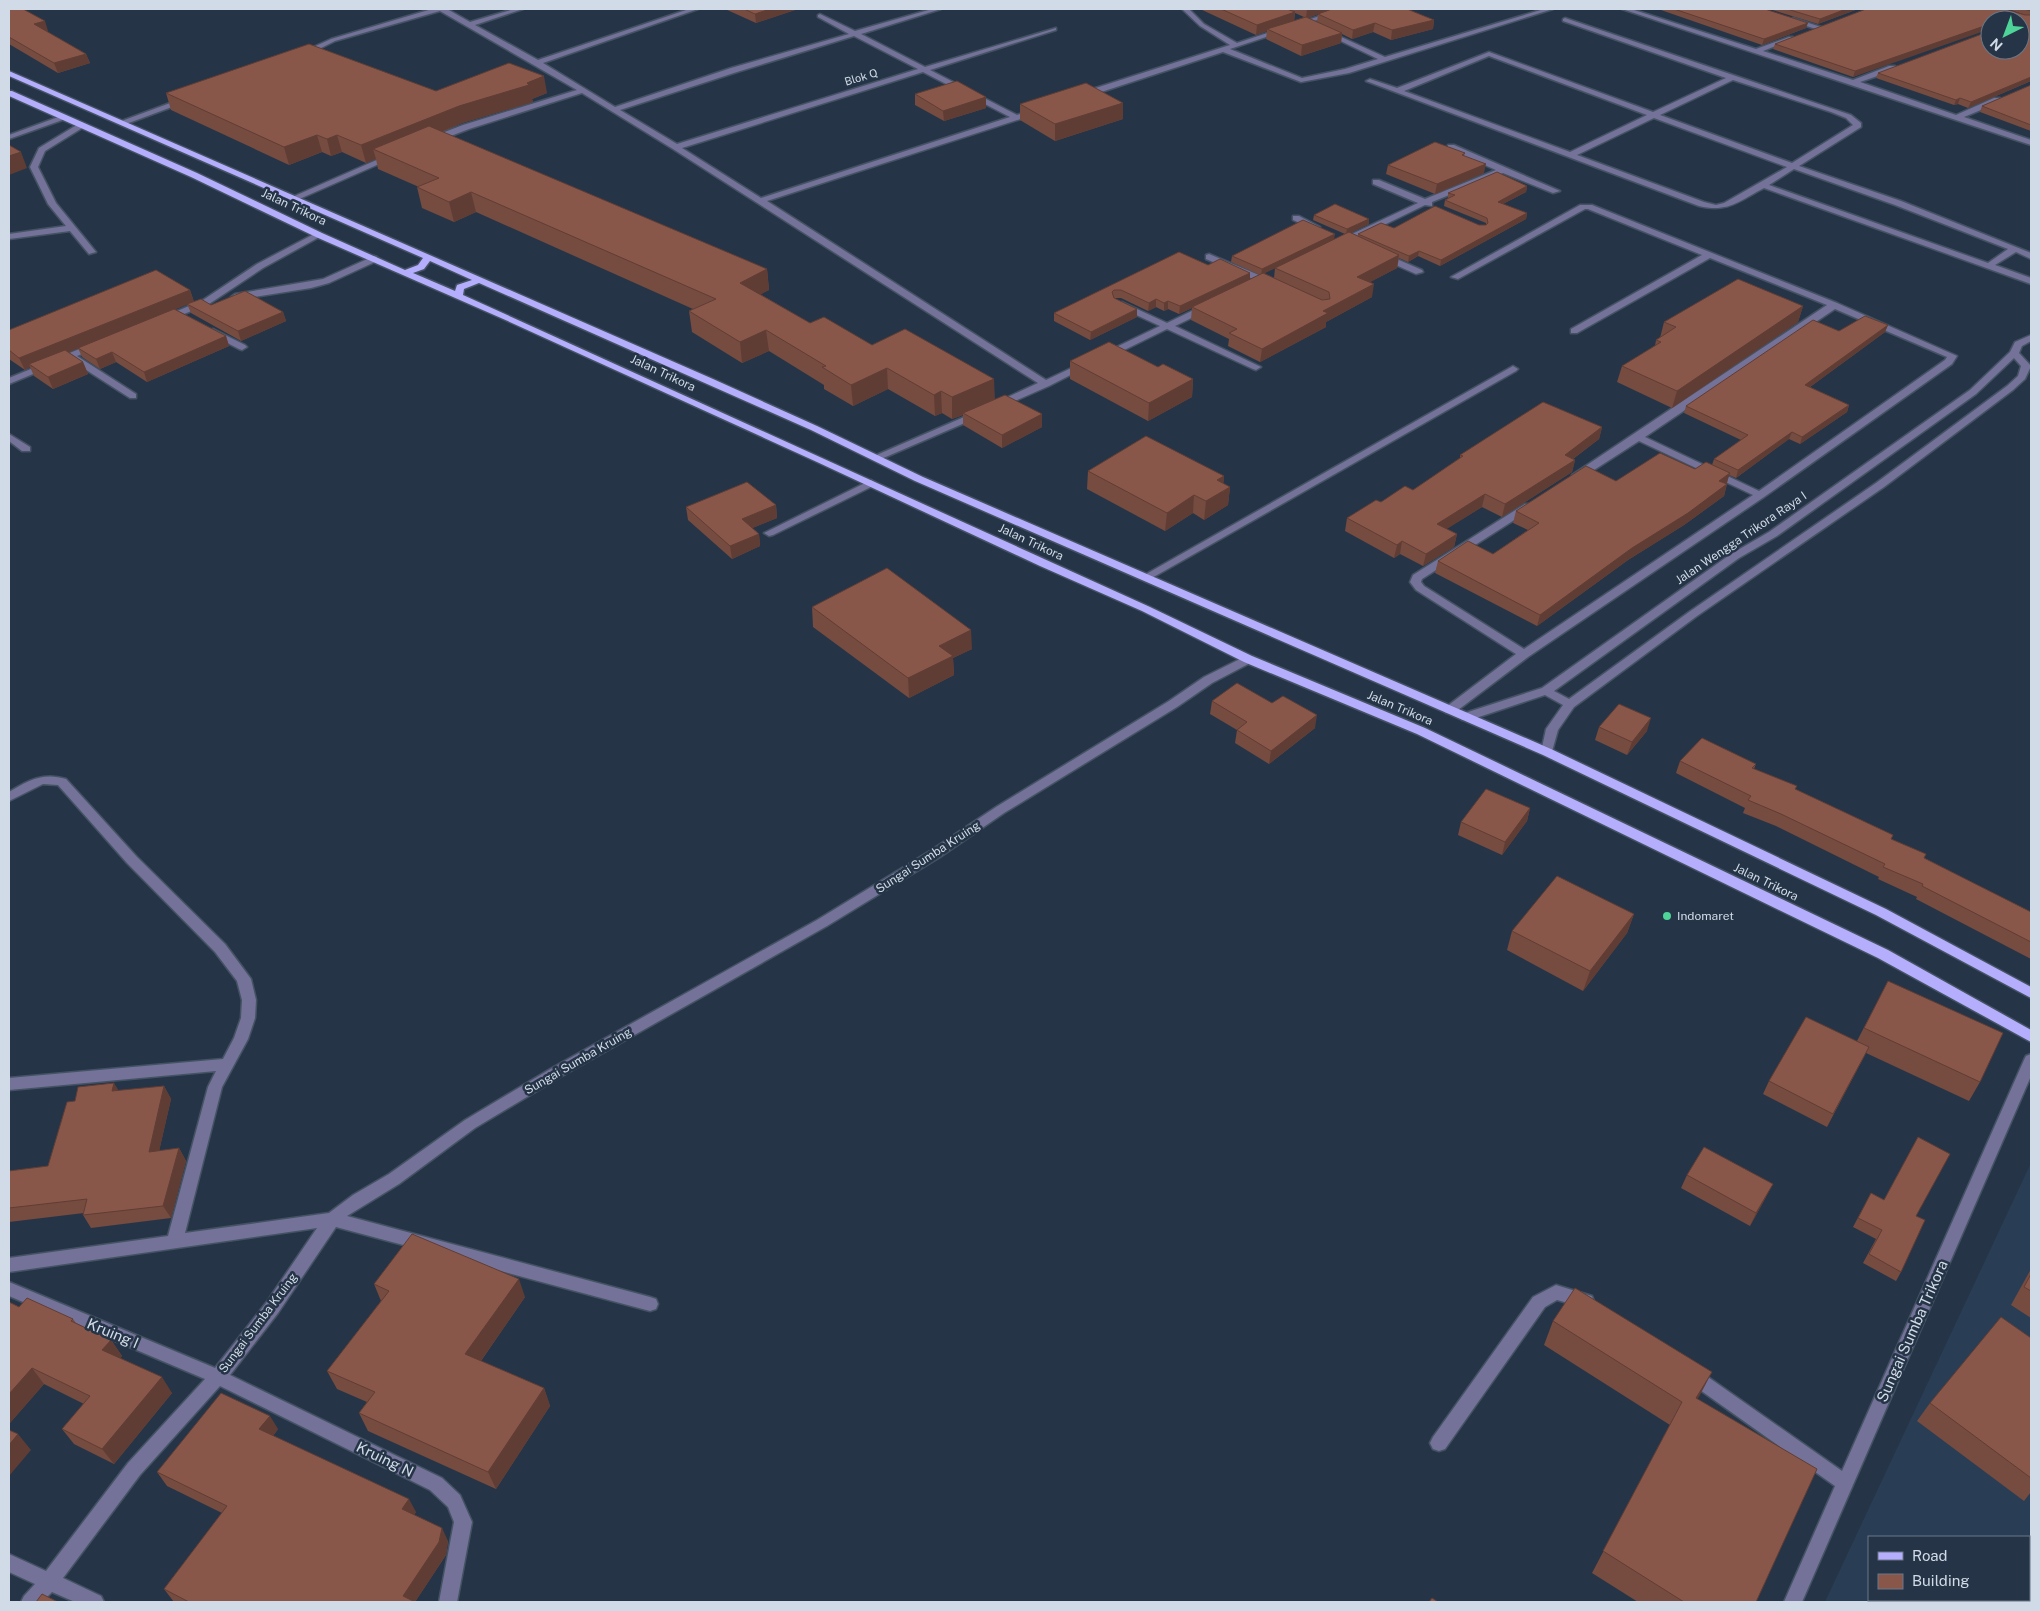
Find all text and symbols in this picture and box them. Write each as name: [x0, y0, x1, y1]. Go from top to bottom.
north arrow: [1980, 10, 2030, 60]
text: N: [1987, 35, 2006, 54]
street label: Blok Q: [843, 66, 879, 88]
street label: Jalan Trikora: [259, 186, 329, 228]
street label: Jalan Trikora: [628, 352, 698, 394]
street label: Jalan Wengga Trikora Raya I: [1673, 489, 1809, 587]
street label: Jalan Trikora: [996, 521, 1066, 563]
street label: Jalan Trikora: [1365, 688, 1435, 728]
street label: Sungai Sumba Kruing: [873, 818, 983, 896]
street label: Jalan Trikora: [1731, 860, 1801, 904]
place label: Indomaret: [1677, 909, 1734, 923]
marker: Indomaret: [1661, 910, 1673, 922]
street label: Sungai Sumba Kruing: [522, 1025, 634, 1097]
street label: Sungai Sumba Trikora: [1873, 1257, 1951, 1405]
street label: Sungai Sumba Kruing: [216, 1270, 300, 1376]
street label: Kruing I: [85, 1315, 141, 1351]
street label: Kruing N: [354, 1438, 416, 1480]
legend: [1868, 1536, 2030, 1601]
text: Road: [1912, 1547, 1948, 1564]
text: Building: [1912, 1572, 1970, 1589]

